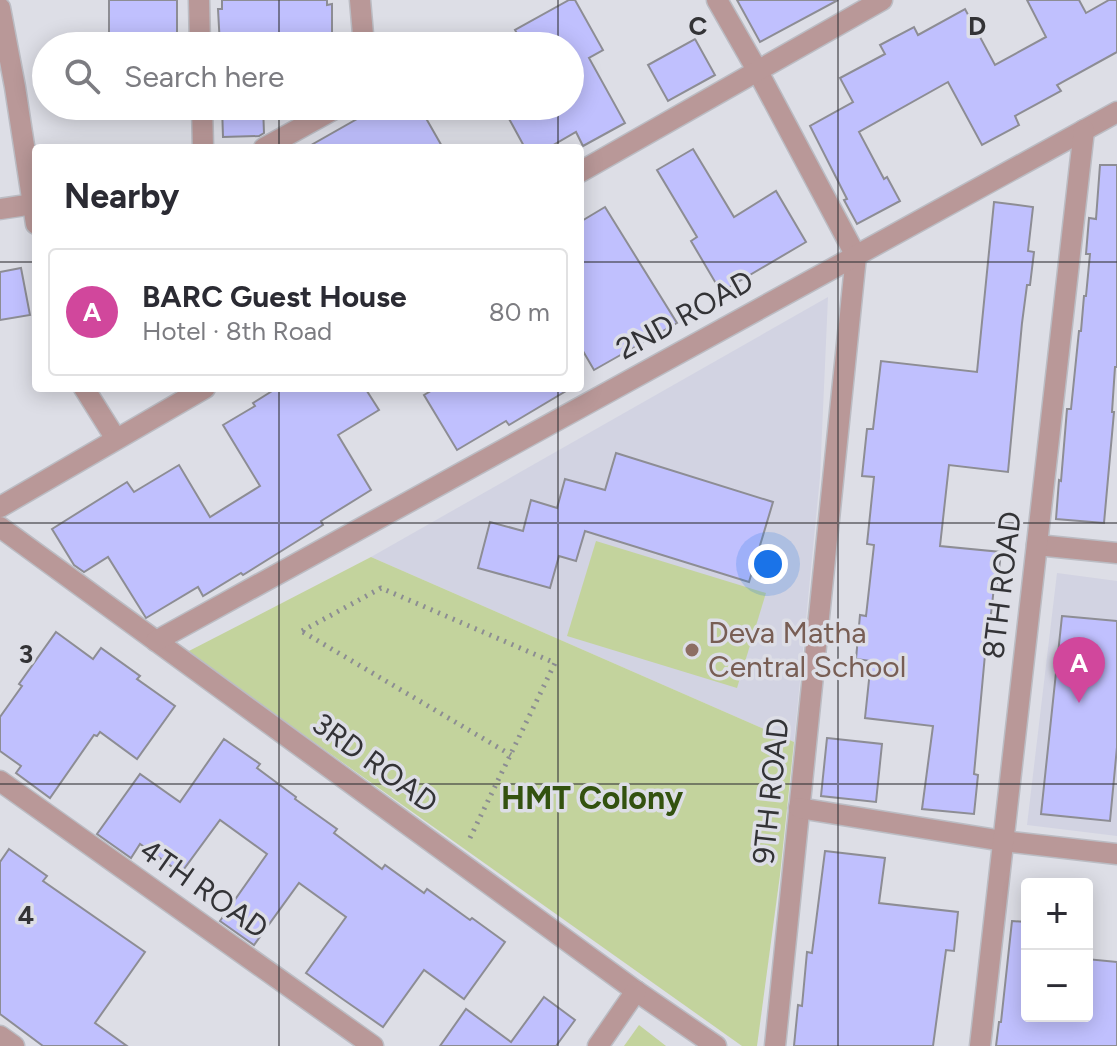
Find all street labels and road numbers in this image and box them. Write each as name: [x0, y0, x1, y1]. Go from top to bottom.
street label: 2ND ROAD: [610, 262, 760, 367]
street label: 8TH ROAD: [974, 509, 1029, 661]
street label: 3RD ROAD: [305, 705, 445, 821]
street label: 9TH ROAD: [744, 716, 797, 866]
street label: 4TH ROAD: [133, 831, 276, 946]

